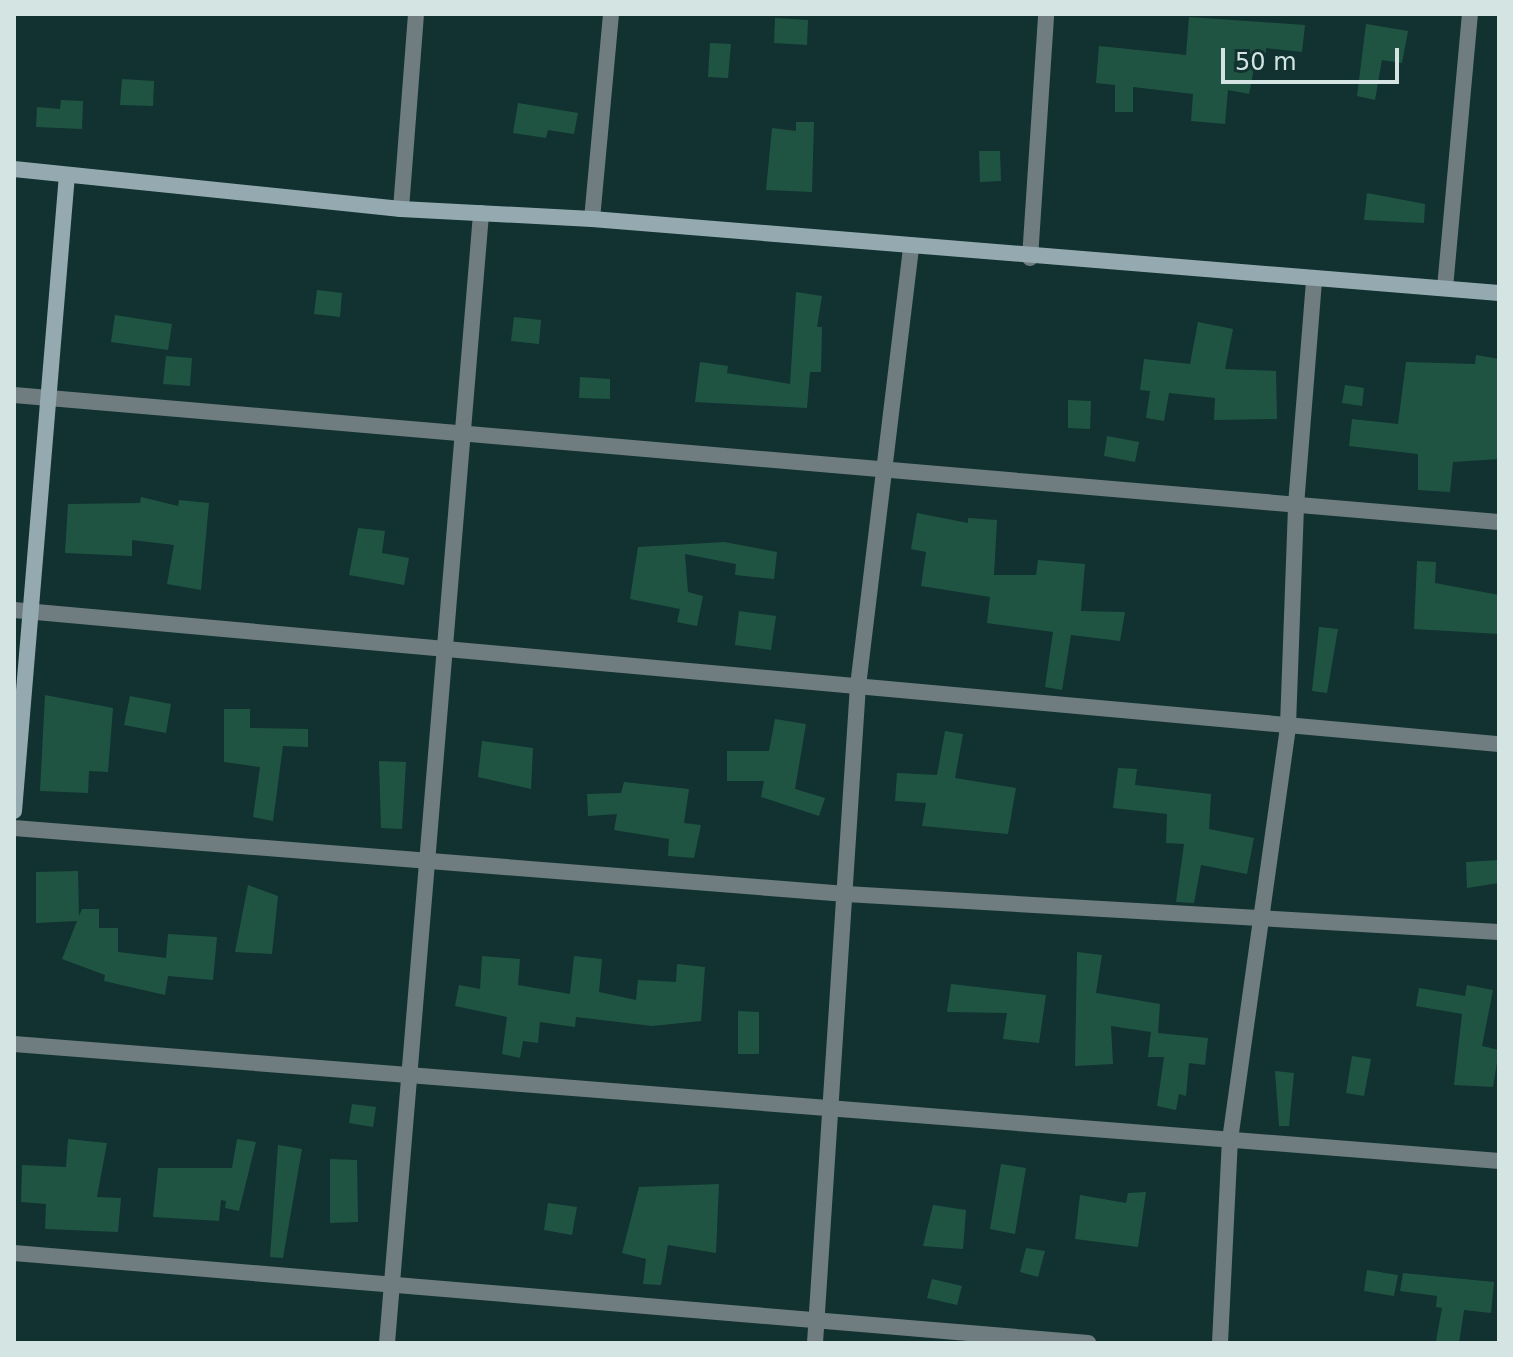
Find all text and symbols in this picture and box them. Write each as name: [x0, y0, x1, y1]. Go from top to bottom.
scale bar: [1225, 32, 1403, 82]
text: 50 m: [1235, 48, 1297, 76]

